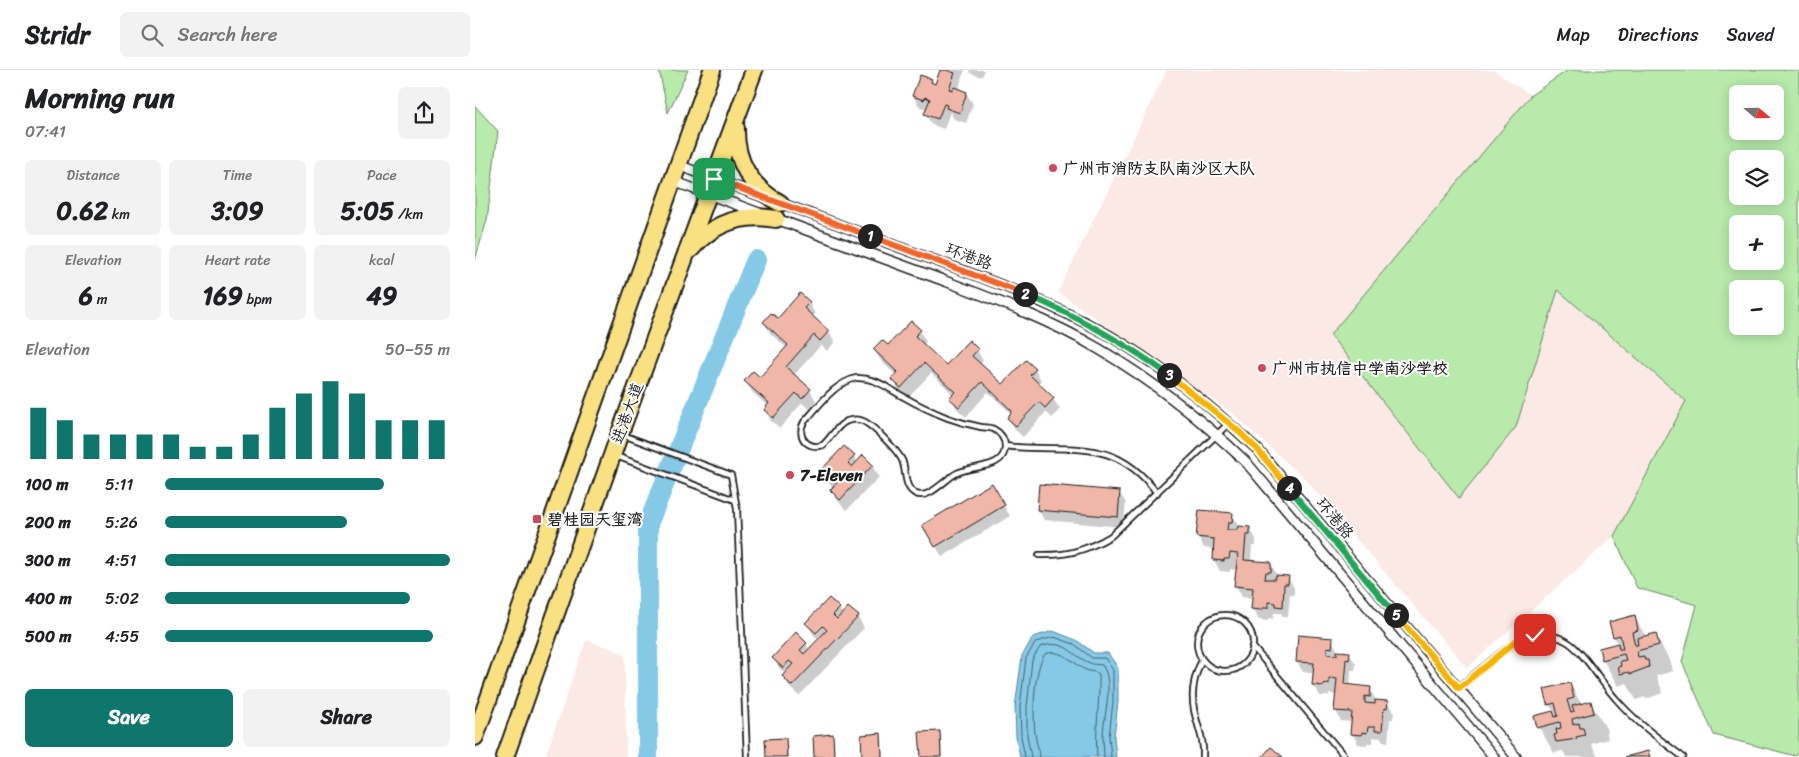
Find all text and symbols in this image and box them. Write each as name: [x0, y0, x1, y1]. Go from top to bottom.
search box: [120, 12, 470, 57]
text: Stridr: [25, 14, 90, 56]
text: Search here: [178, 18, 278, 51]
text: Map: [1557, 19, 1590, 51]
text: Directions: [1618, 19, 1699, 51]
text: Saved: [1727, 19, 1774, 51]
icon: search: [138, 21, 166, 49]
text: Morning run: [25, 73, 175, 122]
north arrow: [1729, 85, 1784, 140]
map controls: [1729, 85, 1784, 335]
button: share: [398, 87, 450, 139]
text: 07:41: [25, 117, 66, 146]
button: layers: [1729, 150, 1784, 205]
place label: 广州市消防支队南沙区大队: [1063, 154, 1255, 183]
pin: [693, 158, 735, 200]
marker: 广州市消防支队南沙区大队: [1047, 162, 1059, 174]
text: Distance: [67, 163, 120, 188]
text: Time: [223, 163, 252, 188]
text: Pace: [367, 163, 397, 188]
icon: arrive: [700, 165, 728, 193]
text: 0.62: [56, 188, 108, 233]
text: 3:09: [211, 188, 264, 233]
text: 5:05: [340, 188, 394, 233]
text: km: [108, 202, 130, 227]
text: /km: [394, 202, 423, 227]
button: +: [1729, 215, 1784, 270]
pin: 1: [857, 224, 883, 248]
text: 1: [867, 224, 874, 249]
street label: 环港路: [941, 234, 997, 278]
text: Elevation: [65, 248, 122, 273]
text: Heart rate: [205, 248, 270, 273]
text: kcal: [369, 248, 395, 273]
text: 6: [79, 273, 93, 318]
text: 169: [203, 273, 243, 318]
text: 49: [366, 273, 397, 318]
button: −: [1729, 280, 1784, 335]
pin: 2: [1013, 282, 1037, 306]
text: 2: [1021, 282, 1030, 307]
text: m: [93, 287, 107, 312]
text: bpm: [243, 287, 272, 312]
text: Elevation: [25, 335, 90, 364]
text: 50–55 m: [385, 335, 450, 364]
place label: 广州市执信中学南沙学校: [1272, 354, 1448, 383]
pin: 3: [1157, 362, 1181, 388]
marker: 广州市执信中学南沙学校: [1256, 362, 1268, 374]
text: 3: [1166, 363, 1173, 388]
street label: 进港大道: [602, 378, 652, 448]
place label: 7-Eleven: [800, 461, 863, 490]
marker: 7-Eleven: [784, 469, 796, 481]
text: 100 m: [25, 470, 69, 499]
text: 5:11: [105, 470, 133, 499]
pin: 4: [1277, 476, 1301, 500]
text: 4: [1285, 476, 1294, 501]
street label: 环港路: [1308, 490, 1362, 546]
place label: 碧桂园天玺湾: [547, 505, 643, 534]
text: 200 m: [25, 508, 71, 537]
text: 5:26: [105, 508, 138, 537]
marker: 碧桂园天玺湾: [531, 513, 543, 525]
text: 300 m: [25, 546, 70, 575]
text: 4:51: [105, 546, 136, 575]
text: 400 m: [25, 584, 72, 613]
text: 5:02: [105, 584, 139, 613]
pin: 5: [1383, 602, 1409, 628]
text: 5: [1392, 603, 1401, 628]
pin: [1514, 614, 1556, 656]
icon: check: [1521, 621, 1549, 649]
text: 500 m: [25, 622, 71, 651]
text: 4:55: [105, 622, 139, 651]
button: Save: [25, 689, 233, 747]
button: Share: [243, 689, 450, 747]

